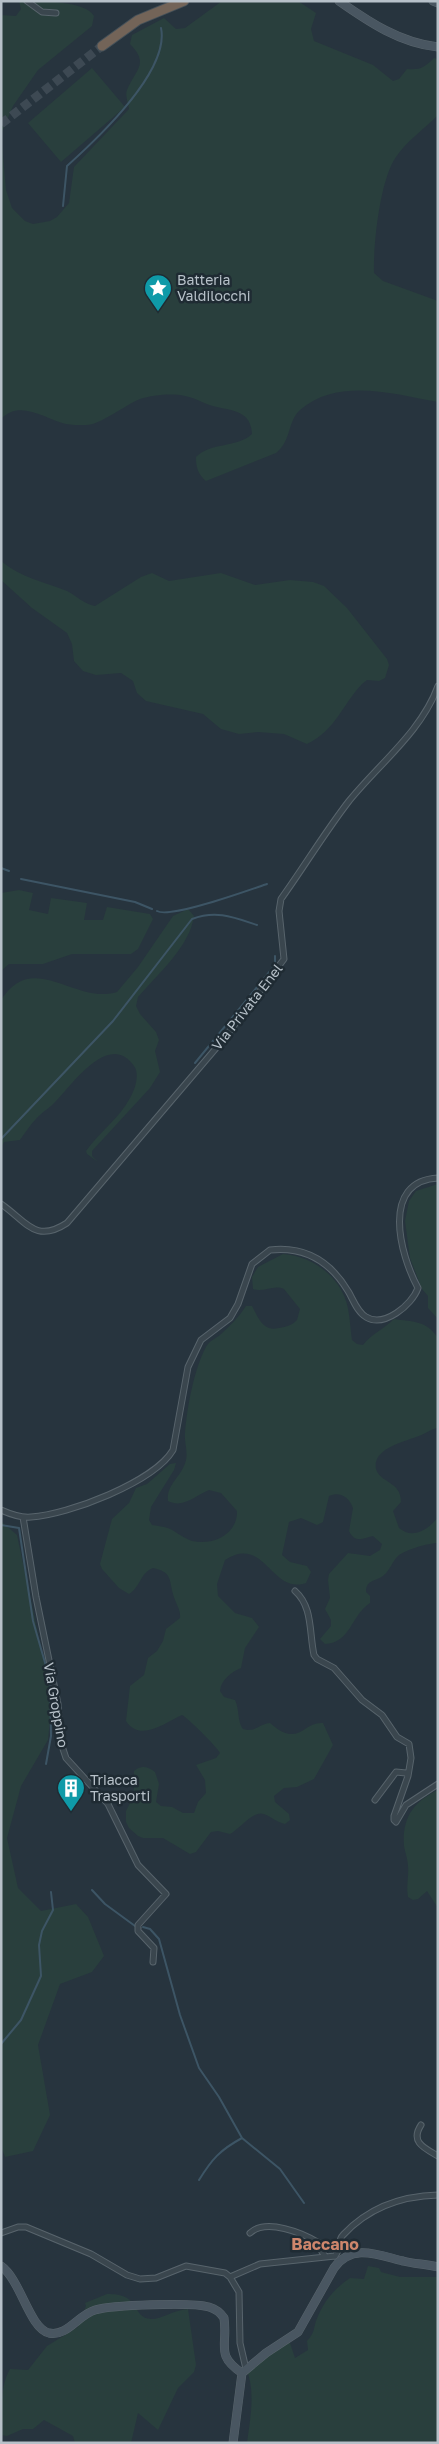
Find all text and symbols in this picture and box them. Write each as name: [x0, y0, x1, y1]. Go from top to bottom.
place label: Batteria Valdilocchi: [177, 271, 251, 304]
place icon: Batteria Valdilocchi: [143, 273, 173, 312]
street label: Via Privata Enel: [208, 960, 286, 1053]
street label: Via Groppino: [41, 1661, 72, 1749]
place label: Triacca Trasporti: [90, 1771, 150, 1804]
building icon: Triacca Trasporti: [56, 1773, 86, 1812]
district label: Baccano: [291, 2234, 359, 2254]

